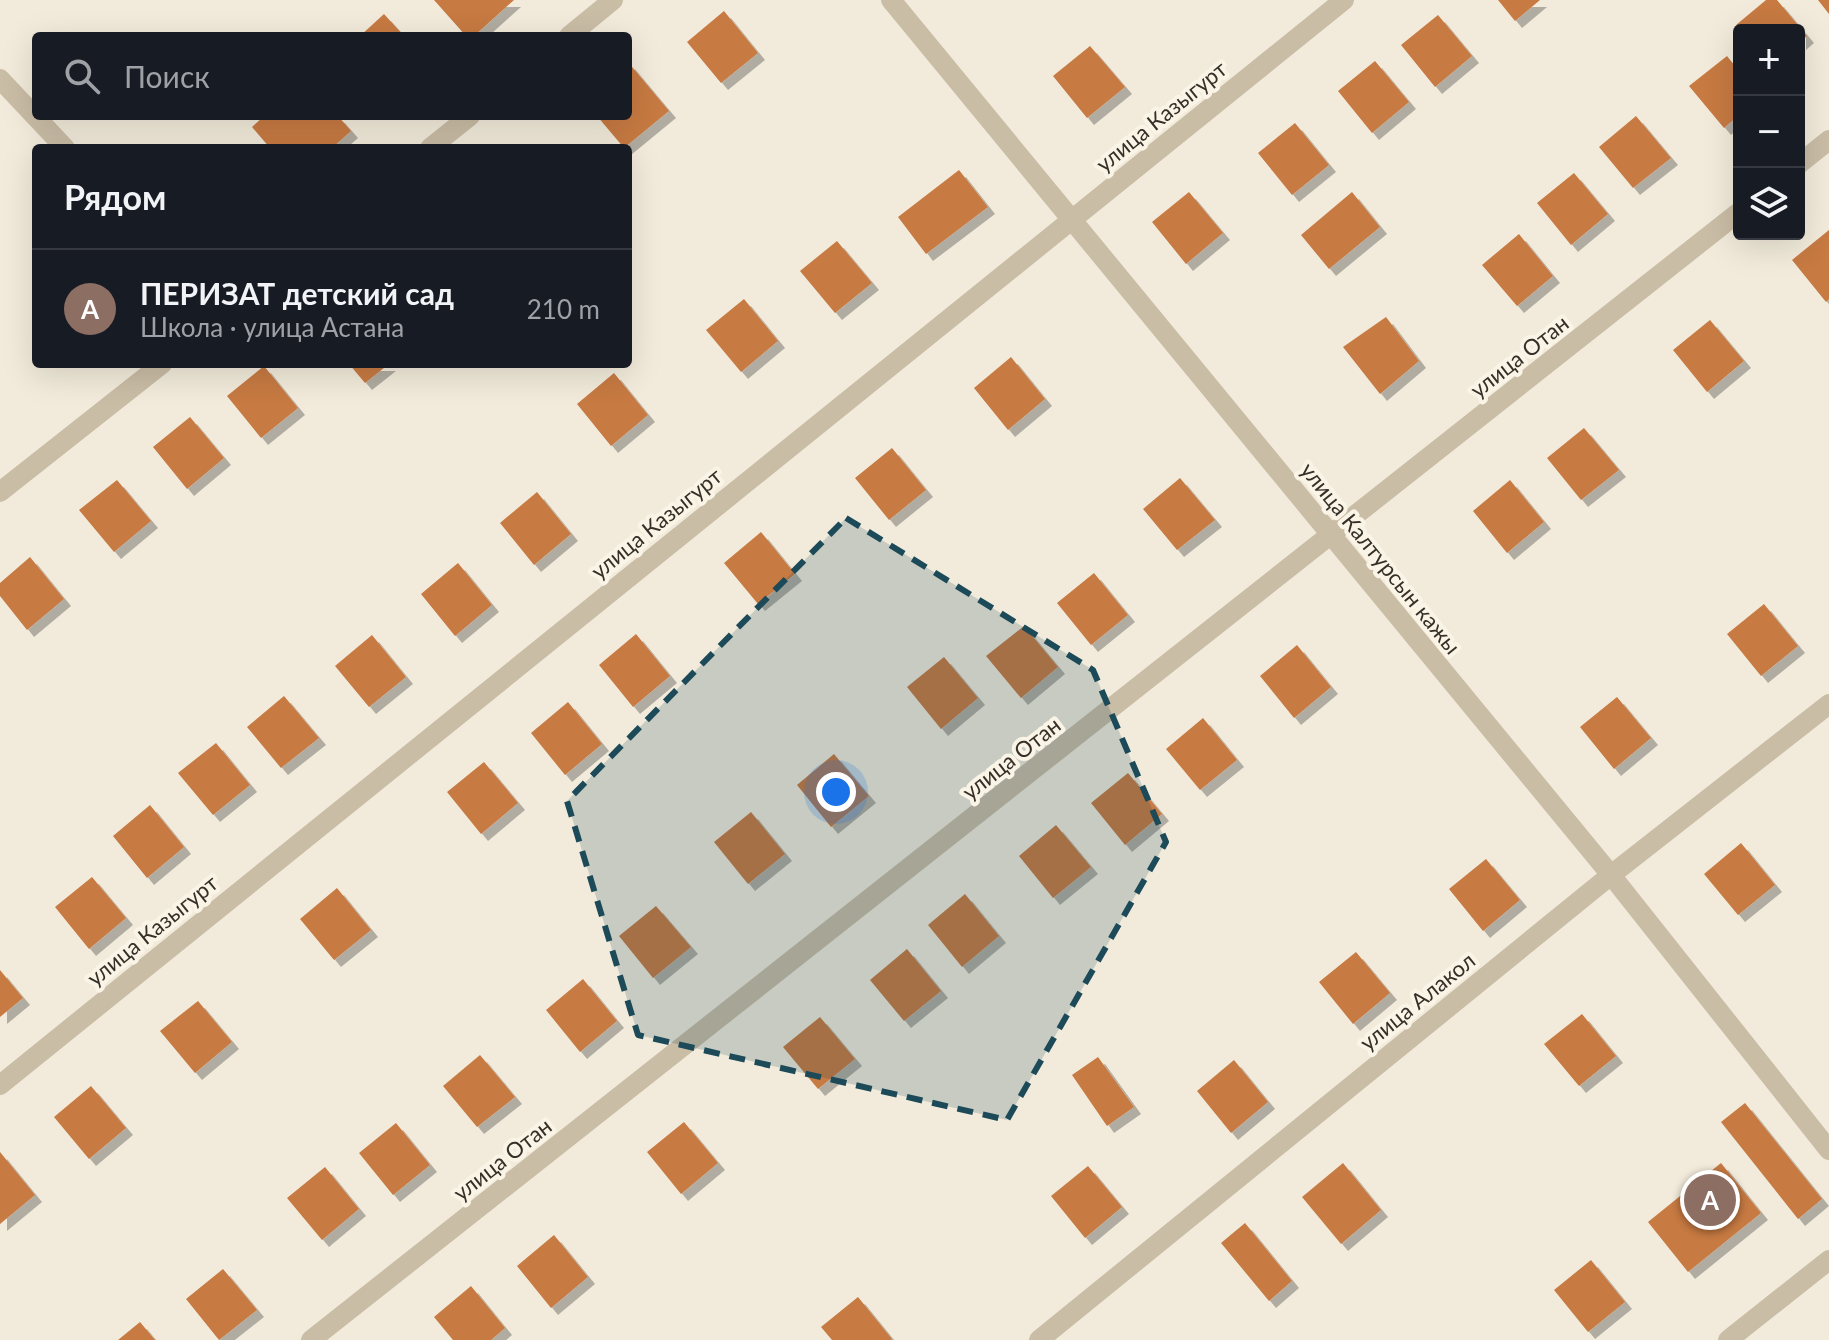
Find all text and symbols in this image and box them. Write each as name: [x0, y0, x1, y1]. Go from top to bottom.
map controls: [1733, 24, 1805, 240]
button: +: [1733, 24, 1805, 96]
search box: [32, 32, 632, 120]
icon: search: [60, 54, 104, 98]
street label: улица Казыгурт: [1090, 55, 1232, 177]
text: Поиск: [124, 58, 210, 94]
button: −: [1733, 96, 1805, 168]
button: layers: [1733, 168, 1805, 240]
text: Рядом: [64, 176, 166, 217]
text: ПЕРИЗАТ детский сад: [140, 275, 454, 311]
text: A: [81, 293, 99, 325]
text: 210 m: [527, 293, 600, 325]
street label: улица Отан: [1464, 309, 1574, 403]
text: Школа · улица Астана: [140, 311, 404, 343]
street label: улица Калтурсын кажы: [1295, 457, 1467, 659]
street label: улица Казыгурт: [585, 462, 727, 584]
street label: улица Отан: [956, 711, 1066, 805]
your location: [816, 772, 856, 812]
street label: улица Казыгурт: [81, 869, 223, 991]
street label: улица Алакол: [1354, 946, 1480, 1056]
street label: улица Отан: [447, 1112, 557, 1206]
pin: A: [1684, 1170, 1736, 1230]

